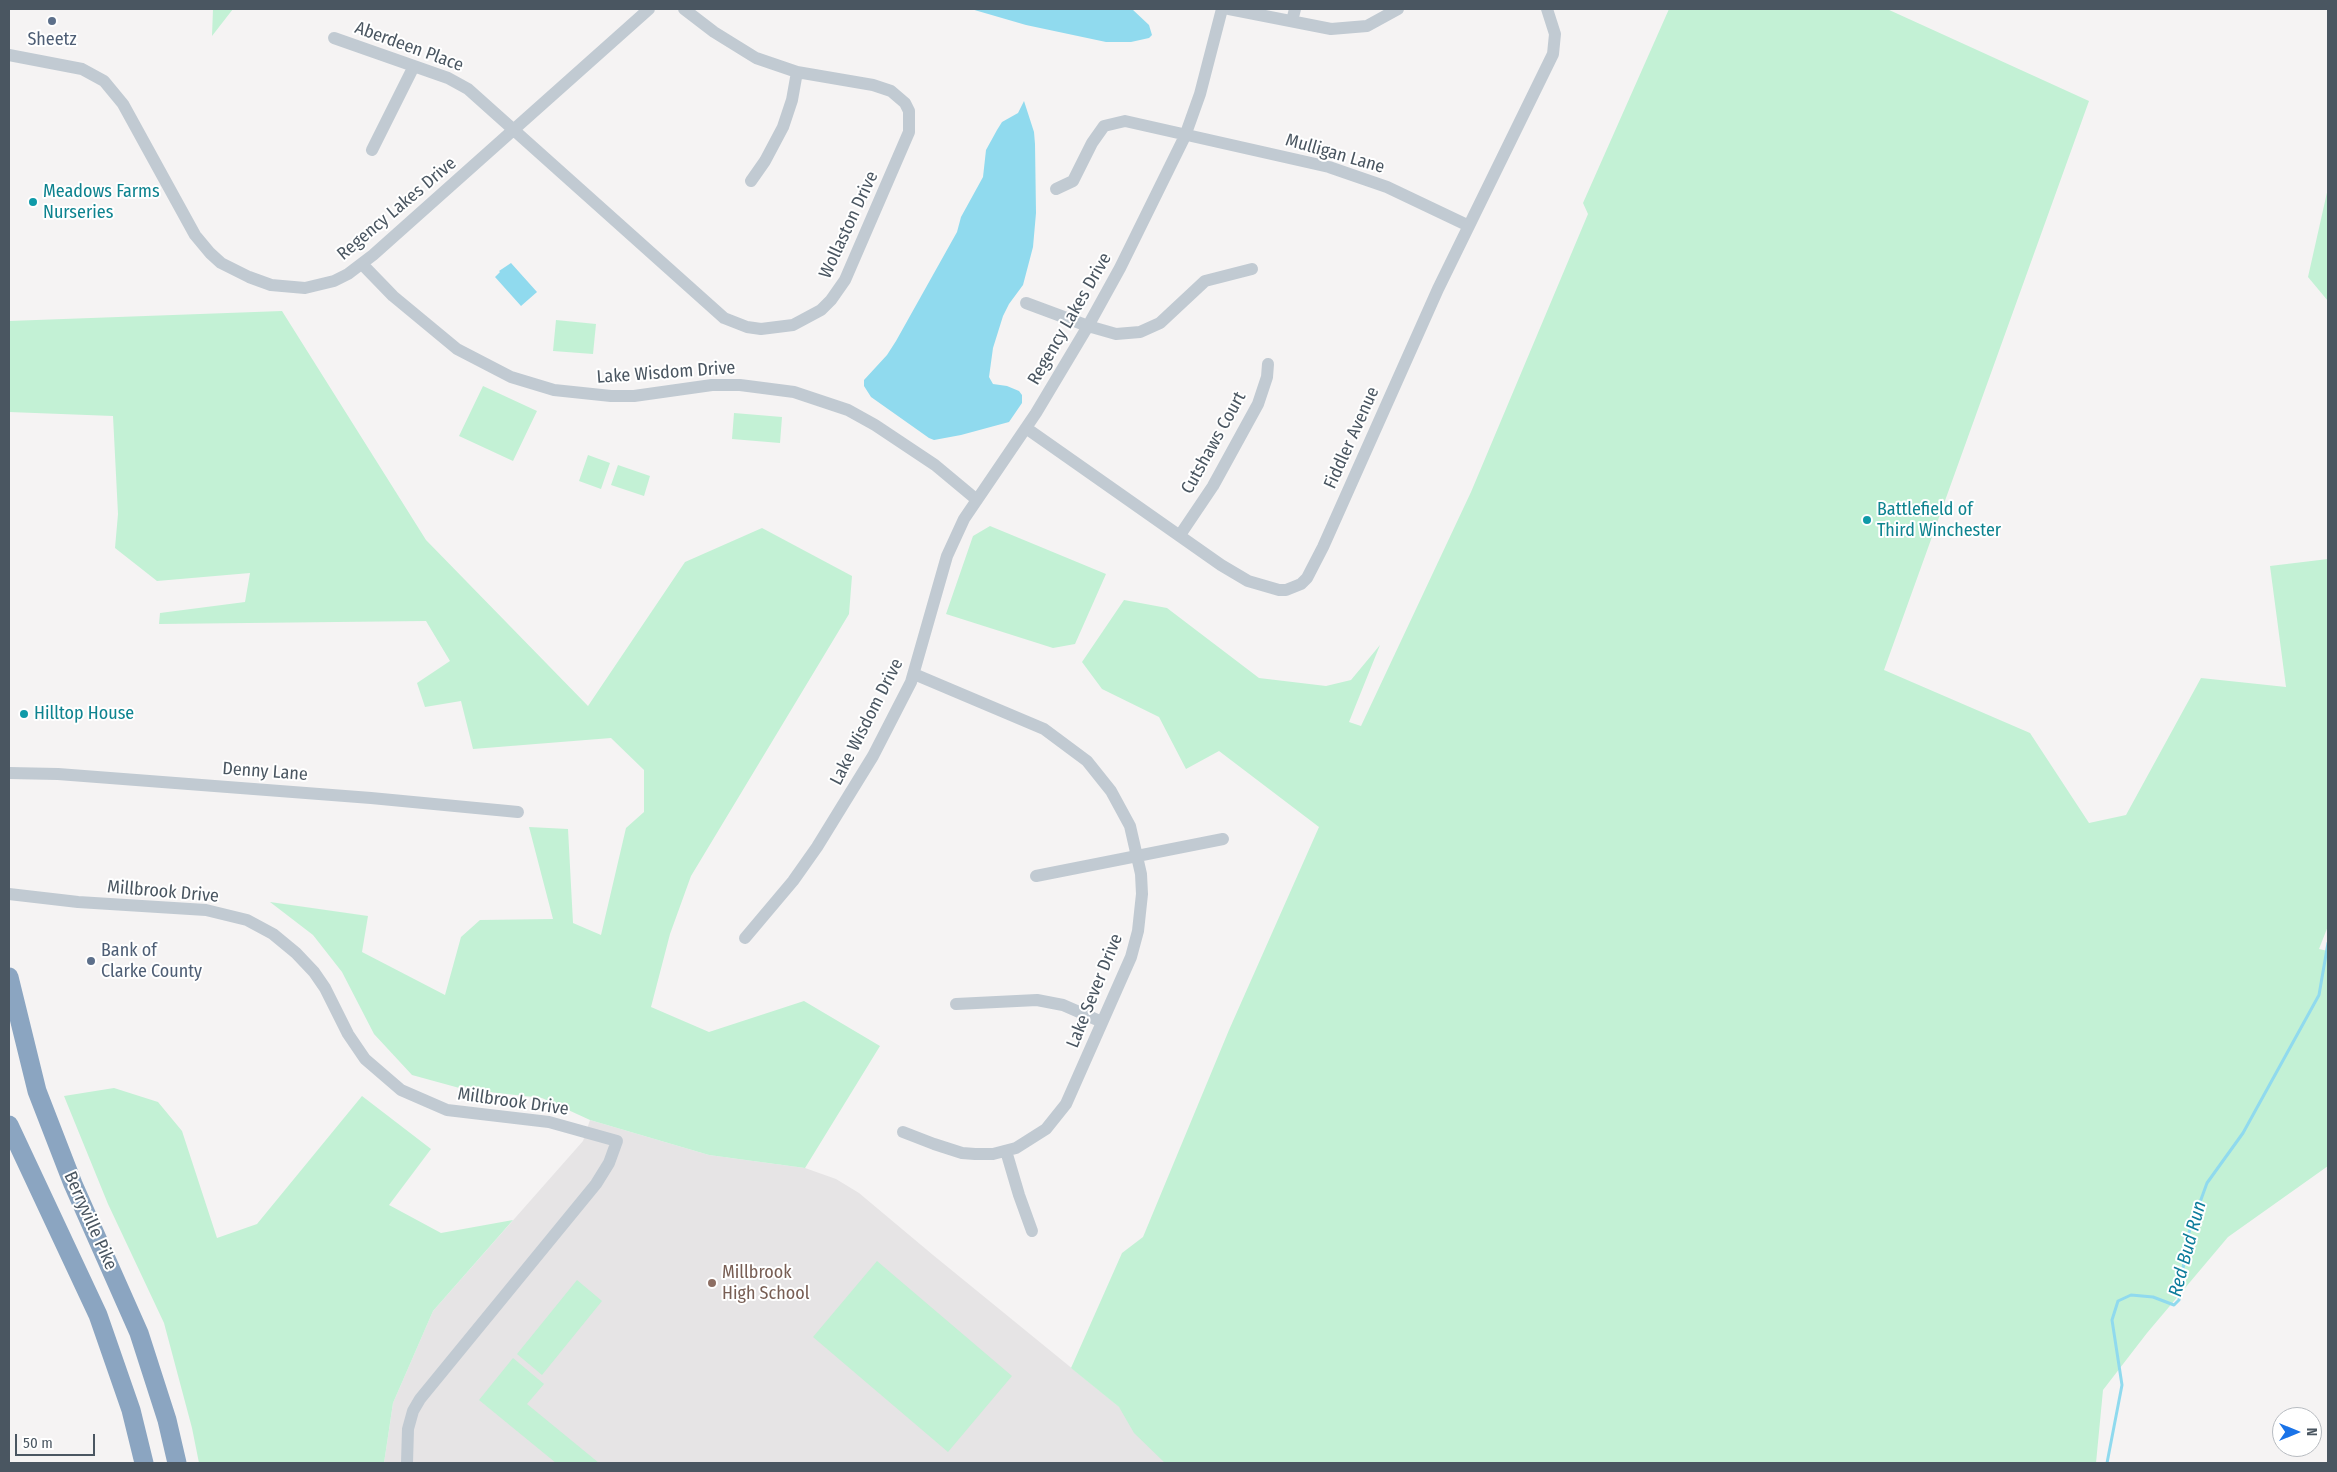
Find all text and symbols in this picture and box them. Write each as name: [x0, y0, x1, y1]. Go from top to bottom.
marker: Sheetz: [46, 15, 58, 27]
street label: Aberdeen Place: [352, 17, 466, 77]
place label: Sheetz: [27, 29, 77, 51]
street label: Mulligan Lane: [1283, 130, 1387, 178]
street label: Regency Lakes Drive: [333, 153, 461, 265]
street label: Wollaston Drive: [815, 168, 883, 282]
place label: Meadows Farms Nurseries: [43, 181, 160, 223]
marker: Meadows Farms Nurseries: [27, 196, 39, 208]
street label: Regency Lakes Drive: [1023, 249, 1117, 389]
street label: Lake Wisdom Drive: [596, 357, 736, 389]
street label: Fiddler Avenue: [1320, 384, 1384, 492]
street label: Cutshaws Court: [1177, 388, 1251, 498]
place label: Battlefield of Third Winchester: [1877, 499, 2001, 542]
marker: Battlefield of Third Winchester: [1861, 514, 1873, 526]
street label: Lake Wisdom Drive: [826, 655, 908, 789]
place label: Hilltop House: [34, 703, 134, 725]
marker: Hilltop House: [18, 708, 30, 720]
street label: Denny Lane: [222, 758, 308, 786]
street label: Millbrook Drive: [106, 876, 220, 908]
street label: Lake Sever Drive: [1062, 931, 1128, 1051]
place label: Bank of Clarke County: [101, 940, 202, 982]
marker: Bank of Clarke County: [85, 955, 97, 967]
street label: Millbrook Drive: [456, 1084, 570, 1120]
street label: Berryville Pike: [59, 1168, 121, 1274]
water label: Red Bud Run: [2164, 1199, 2212, 1299]
place label: Millbrook High School: [722, 1262, 809, 1304]
marker: Millbrook High School: [706, 1277, 718, 1289]
north arrow: [2272, 1407, 2322, 1457]
scale bar: [18, 1424, 98, 1456]
text: N: [2303, 1428, 2320, 1436]
text: 50 m: [23, 1434, 53, 1452]

